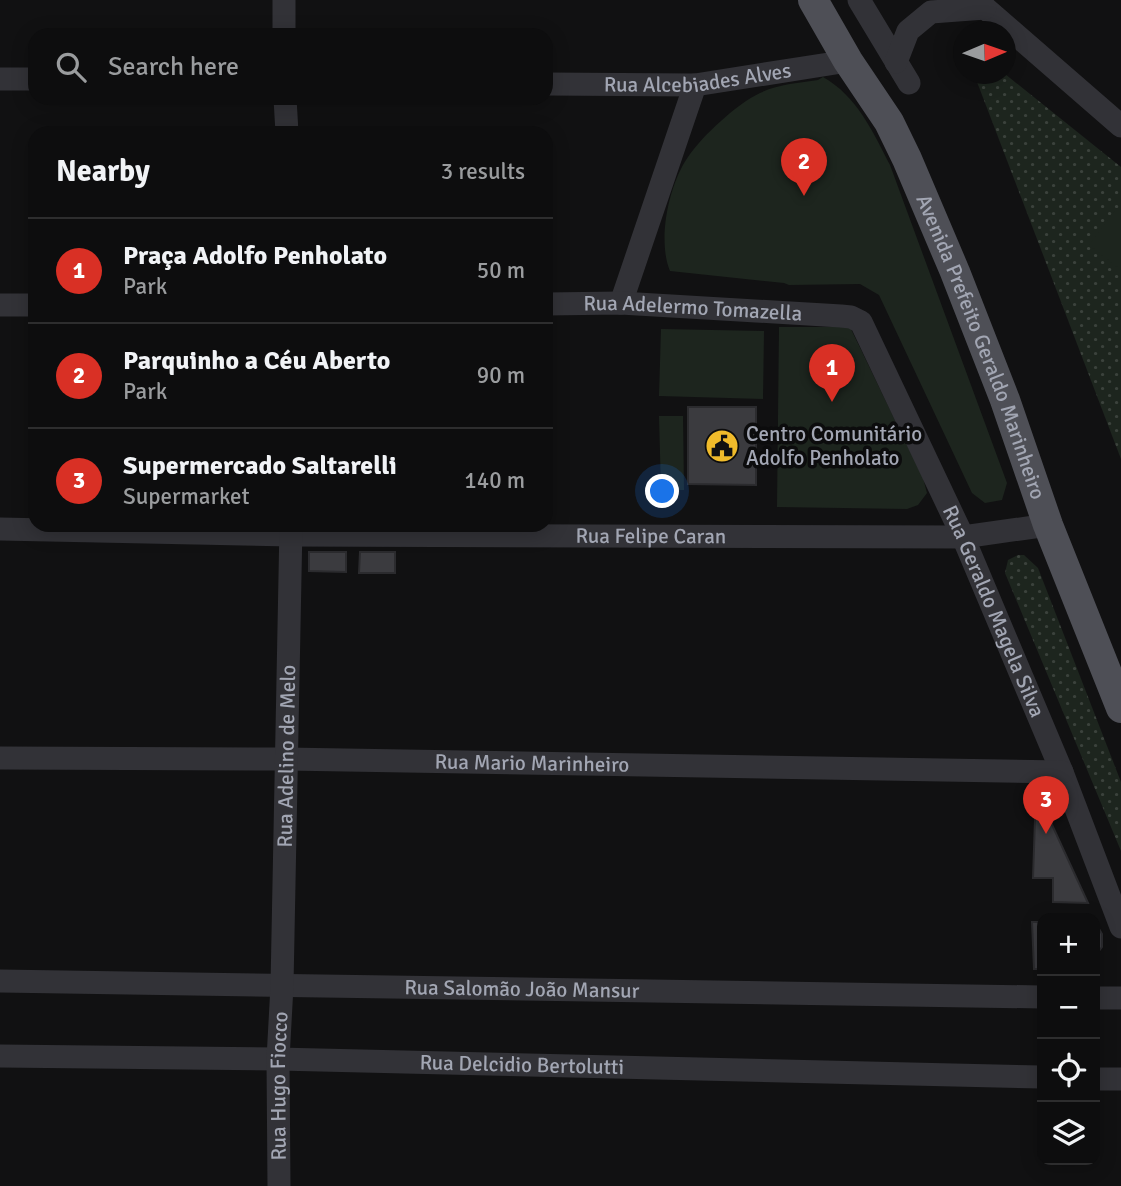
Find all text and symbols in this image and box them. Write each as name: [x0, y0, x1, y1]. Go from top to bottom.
north arrow: [953, 21, 1016, 84]
search box: [28, 28, 553, 105]
icon: search: [52, 48, 90, 86]
text: Search here: [108, 51, 239, 83]
street label: Rua Alcebiades Alves: [604, 57, 793, 98]
pin: 2: [781, 138, 827, 196]
text: Nearby: [56, 153, 150, 190]
text: 3 results: [441, 157, 525, 186]
street label: Avenida Prefeito Geraldo Marinheiro: [911, 190, 1051, 503]
text: Praça Adolfo Penholato: [123, 240, 387, 272]
text: 1: [73, 256, 85, 285]
text: 50 m: [477, 256, 525, 285]
text: Park: [123, 272, 167, 301]
street label: Rua Adelermo Tomazella: [583, 290, 803, 327]
pin: 1: [809, 344, 855, 402]
text: Parquinho a Céu Aberto: [123, 345, 390, 377]
text: 2: [73, 361, 85, 390]
text: 90 m: [477, 361, 525, 390]
text: Park: [123, 377, 167, 406]
place label: Centro Comunitário Adolfo Penholato: [746, 421, 922, 471]
public building icon: Centro Comunitário Adolfo Penholato: [703, 427, 741, 465]
text: Supermercado Saltarelli: [123, 450, 397, 482]
text: 3: [73, 466, 85, 495]
text: 140 m: [464, 466, 525, 495]
your location: [645, 474, 679, 508]
text: Supermarket: [123, 482, 250, 511]
street label: Rua Geraldo Magela Silva: [937, 501, 1050, 721]
street label: Rua Felipe Caran: [576, 523, 726, 549]
street label: Rua Adelino de Melo: [272, 665, 301, 848]
street label: Rua Mario Marinheiro: [434, 748, 630, 778]
pin: 3: [1023, 776, 1069, 834]
map controls: [1037, 913, 1100, 1165]
button: +: [1037, 913, 1100, 976]
street label: Rua Salomão João Mansur: [404, 974, 640, 1004]
button: −: [1037, 976, 1100, 1039]
street label: Rua Hugo Fiocco: [265, 1011, 294, 1161]
button: locate: [1037, 1039, 1100, 1102]
street label: Rua Delcidio Bertolutti: [419, 1049, 625, 1080]
button: layers: [1037, 1102, 1100, 1165]

